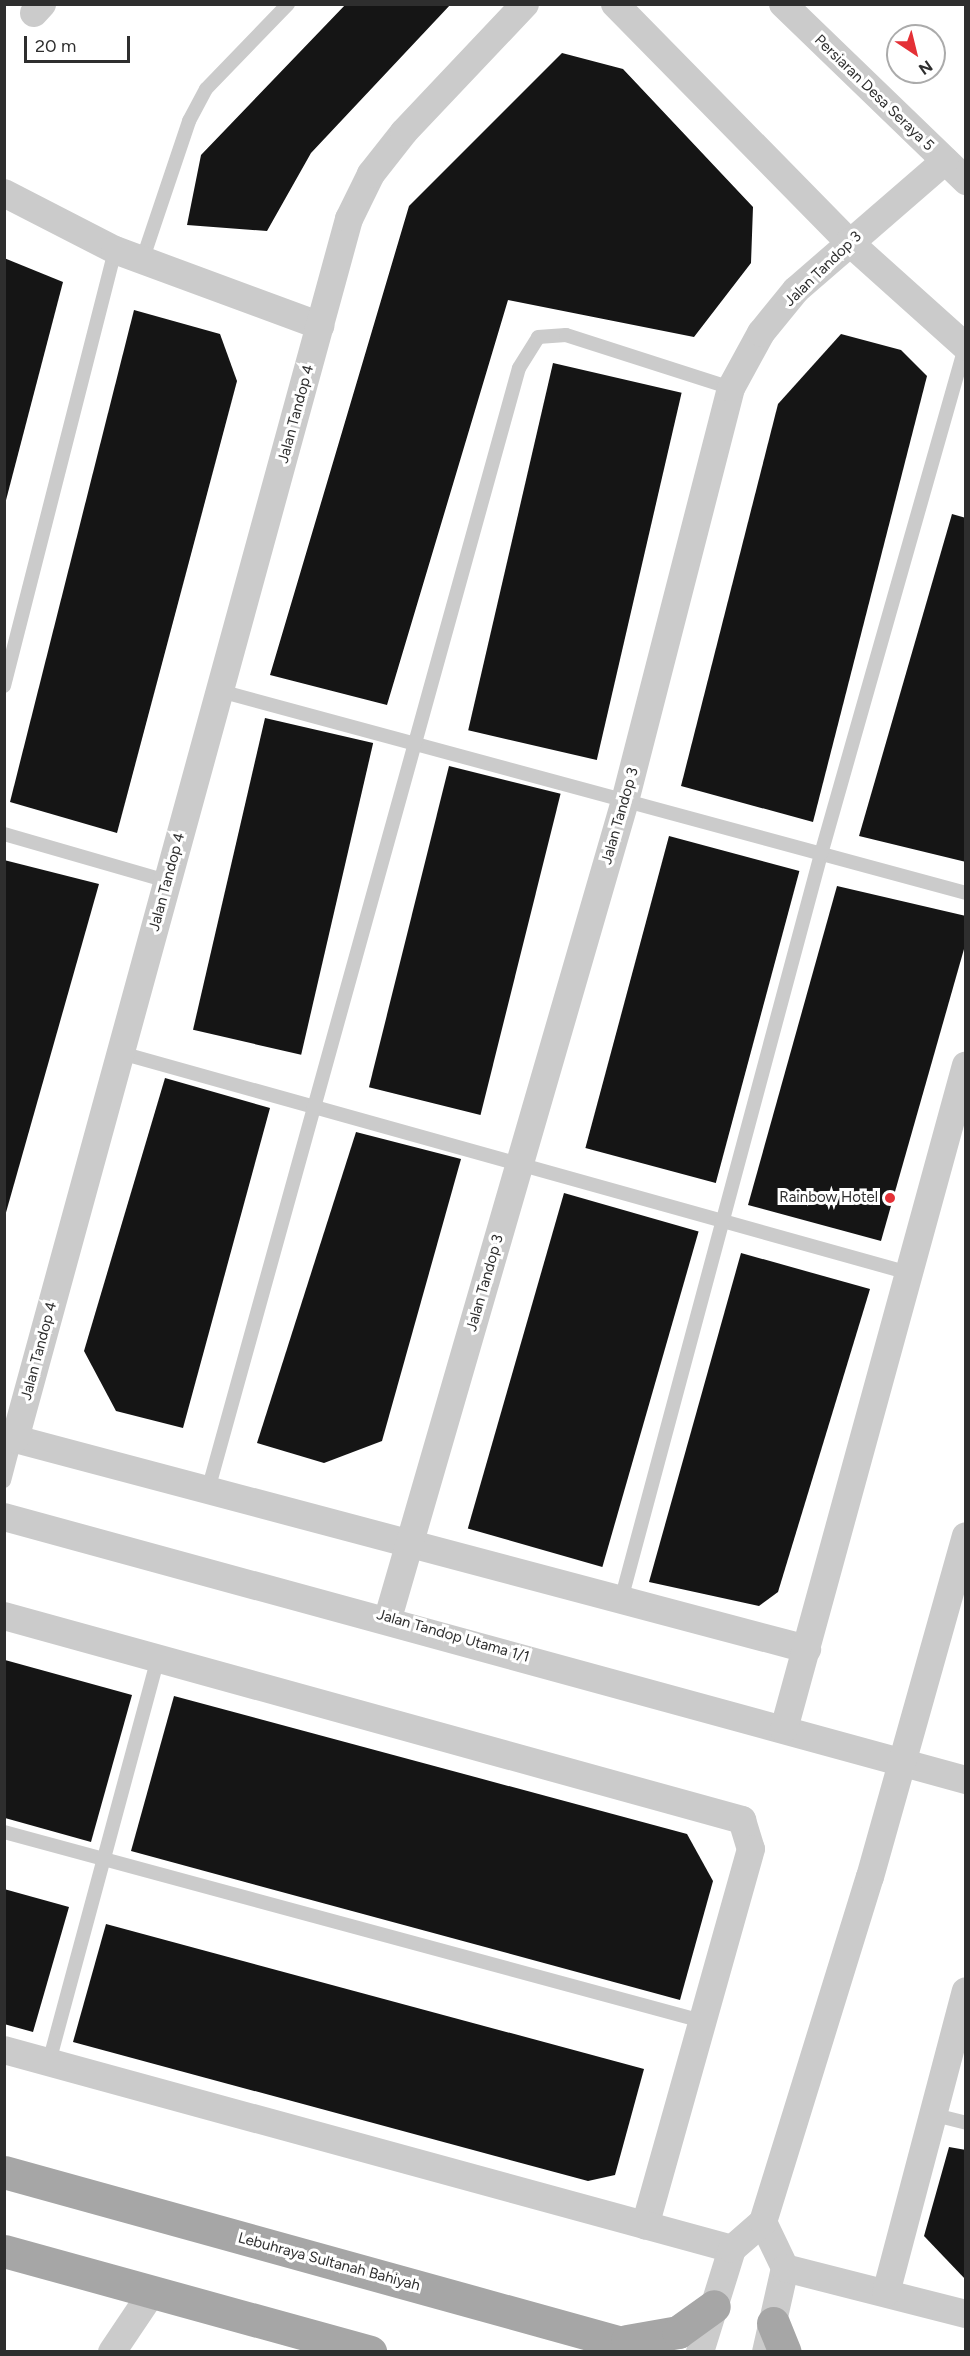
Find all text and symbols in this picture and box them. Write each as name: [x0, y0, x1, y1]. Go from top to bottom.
scale bar: [27, 24, 134, 62]
north arrow: [886, 24, 946, 84]
street label: Persiaran Desa Seraya 5: [810, 31, 938, 155]
text: 20 m: [35, 35, 76, 57]
text: N: [915, 56, 936, 79]
street label: Jalan Tandop 3: [781, 228, 865, 310]
street label: Jalan Tandop 4: [274, 363, 318, 465]
street label: Jalan Tandop 3: [598, 765, 642, 867]
street label: Jalan Tandop 4: [145, 831, 189, 933]
place label: Rainbow Hotel: [779, 1189, 878, 1207]
marker: Rainbow Hotel: [883, 1191, 897, 1205]
street label: Jalan Tandop 3: [463, 1232, 507, 1334]
street label: Jalan Tandop 4: [17, 1300, 61, 1402]
street label: Jalan Tandop Utama 1/1: [375, 1606, 531, 1666]
street label: Lebuhraya Sultanah Bahiyah: [236, 2229, 422, 2295]

